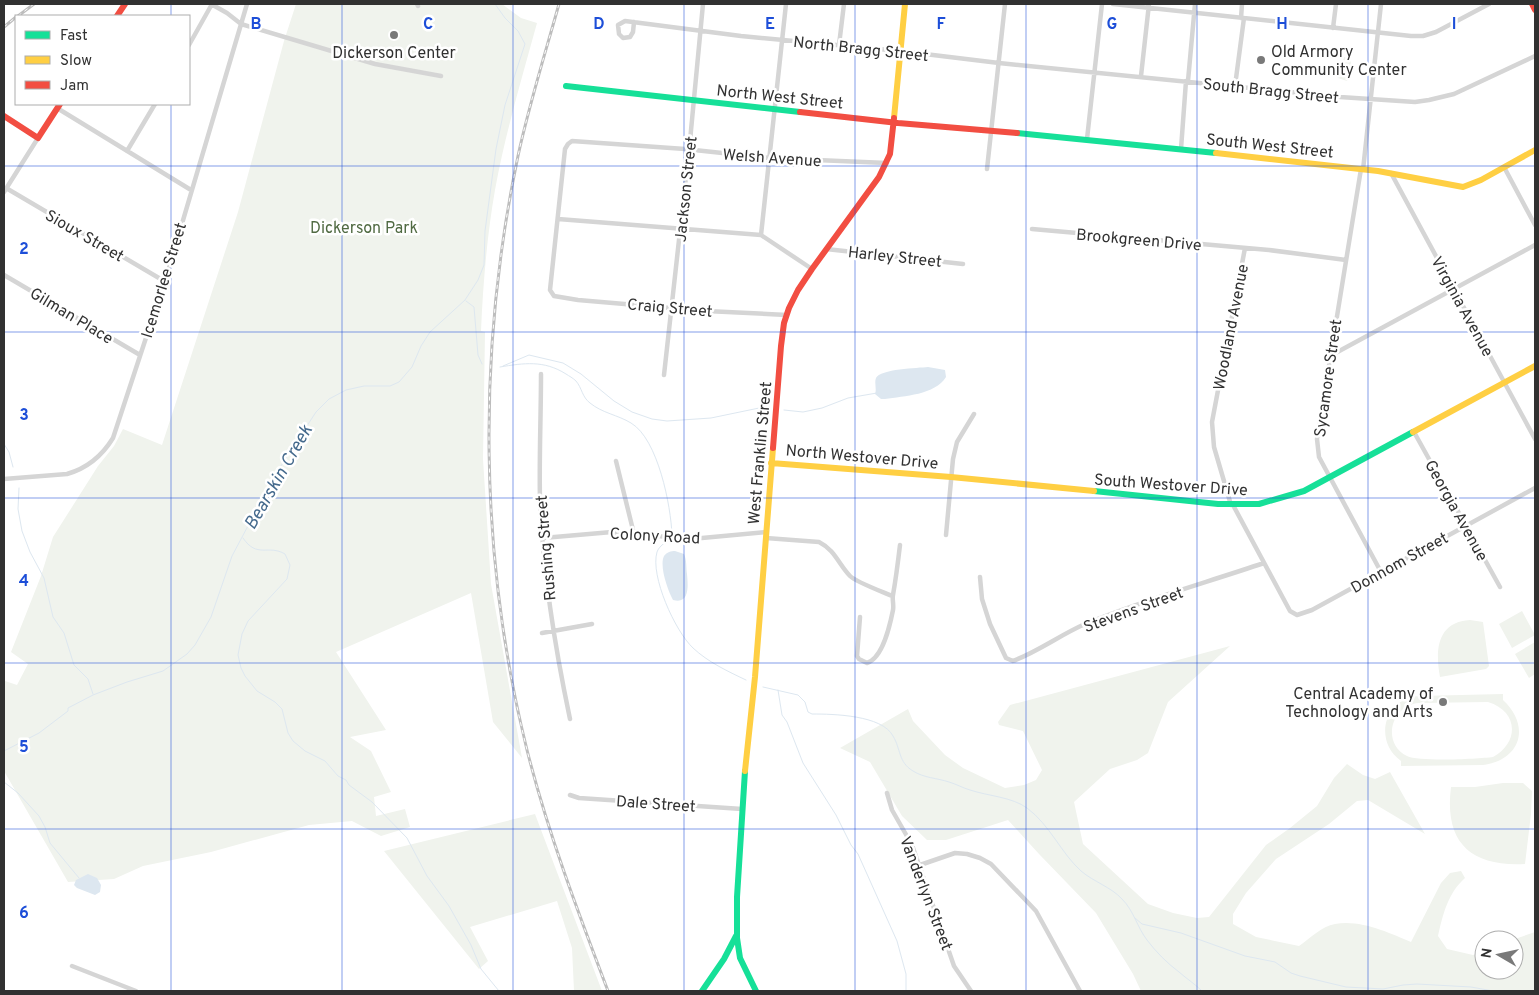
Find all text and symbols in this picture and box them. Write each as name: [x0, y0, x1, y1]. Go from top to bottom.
legend: [15, 15, 190, 105]
text: B: [250, 15, 262, 35]
text: C: [423, 15, 433, 35]
text: D: [593, 15, 605, 35]
text: E: [765, 15, 775, 35]
text: F: [936, 15, 946, 35]
text: G: [1107, 15, 1117, 35]
text: H: [1276, 15, 1288, 35]
text: I: [1452, 15, 1456, 35]
text: Fast: [60, 27, 88, 46]
marker: Dickerson Center: [388, 29, 400, 41]
street label: North Bragg Street: [792, 33, 929, 67]
place label: Old Armory Community Center: [1271, 43, 1407, 81]
place label: Dickerson Center: [332, 44, 456, 64]
text: Slow: [60, 52, 92, 71]
marker: Old Armory Community Center: [1255, 54, 1267, 66]
street label: South Bragg Street: [1202, 75, 1340, 109]
text: Jam: [60, 77, 89, 96]
street label: North West Street: [715, 81, 844, 115]
street label: South West Street: [1205, 130, 1335, 164]
street label: Jackson Street: [671, 135, 703, 243]
street label: Welsh Avenue: [722, 146, 822, 172]
street label: Sioux Street: [41, 206, 127, 267]
park label: Dickerson Park: [310, 219, 418, 239]
street label: Icemorlee Street: [138, 220, 192, 341]
street label: Brookgreen Drive: [1075, 226, 1202, 256]
text: 2: [19, 240, 29, 260]
street label: Harley Street: [847, 243, 943, 273]
street label: Virginia Avenue: [1425, 253, 1497, 361]
street label: Woodland Avenue: [1210, 263, 1254, 392]
street label: Gilman Place: [26, 284, 116, 349]
street label: Craig Street: [626, 295, 713, 323]
street label: Sycamore Street: [1311, 318, 1347, 439]
street label: West Franklin Street: [745, 381, 777, 526]
text: 3: [19, 406, 29, 426]
water label: Bearskin Creek: [240, 420, 319, 534]
street label: North Westover Drive: [785, 441, 939, 475]
street label: Georgia Avenue: [1419, 457, 1491, 565]
street label: South Westover Drive: [1093, 471, 1248, 501]
street label: Rushing Street: [532, 494, 562, 602]
street label: Colony Road: [609, 525, 701, 549]
street label: Donnom Street: [1348, 529, 1452, 599]
text: 4: [19, 572, 29, 592]
street label: Stevens Street: [1081, 584, 1186, 638]
place label: Central Academy of Technology and Arts: [1285, 685, 1434, 723]
marker: Central Academy of Technology and Arts: [1437, 696, 1449, 708]
text: 5: [19, 738, 29, 758]
street label: Dale Street: [615, 792, 696, 818]
street label: Vanderlyn Street: [894, 834, 956, 954]
text: 6: [19, 904, 29, 924]
north arrow: [1474, 930, 1524, 980]
text: N: [1478, 947, 1497, 960]

